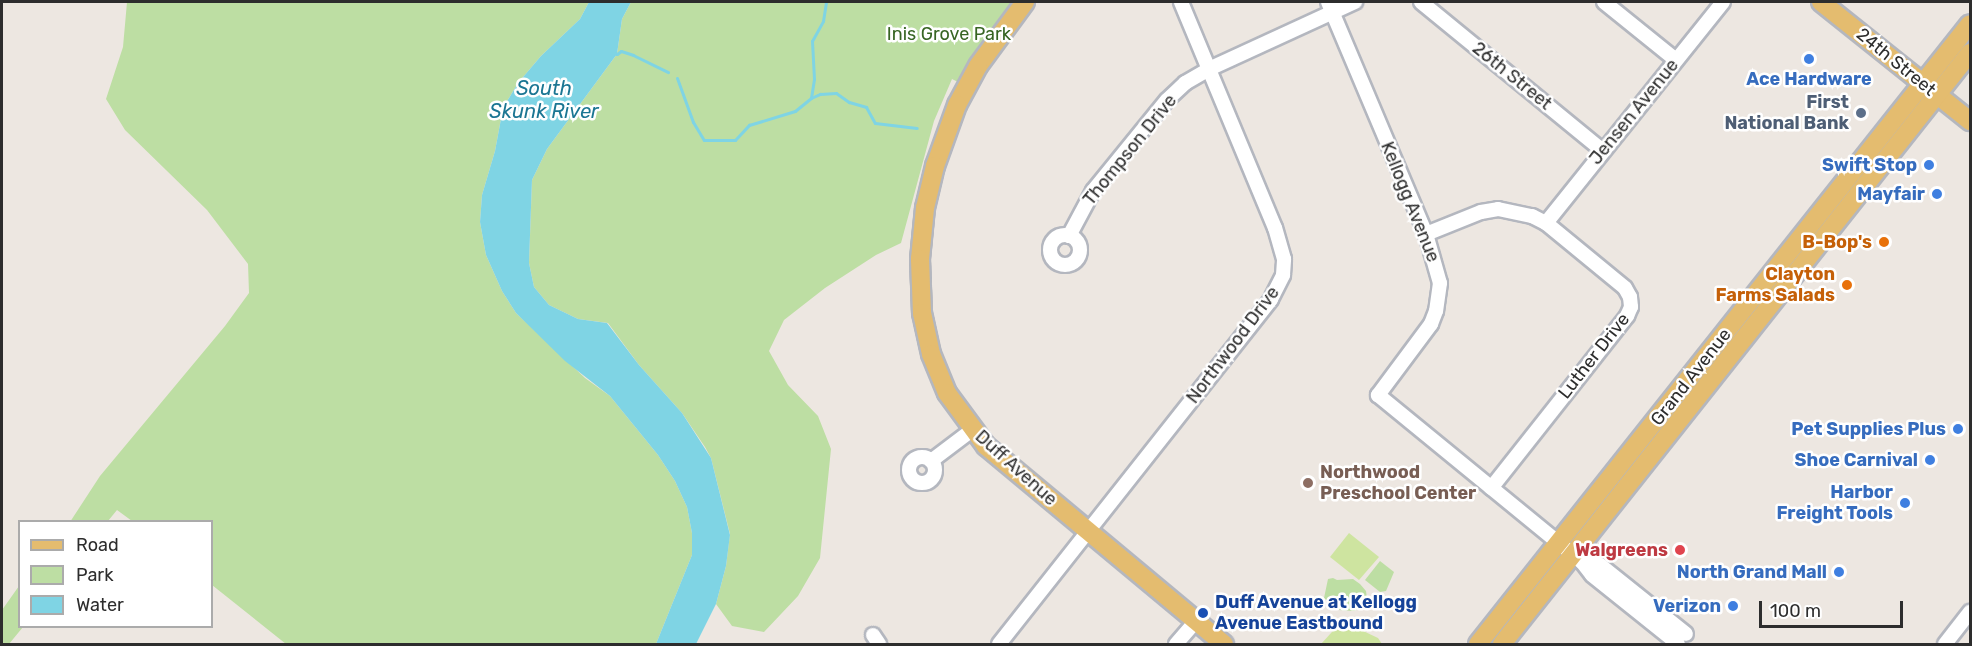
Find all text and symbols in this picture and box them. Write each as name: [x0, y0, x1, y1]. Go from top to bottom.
park label: Inis Grove Park: [887, 23, 1011, 45]
street label: 24th Street: [1852, 23, 1940, 101]
street label: 26th Street: [1468, 37, 1556, 115]
marker: Ace Hardware: [1802, 52, 1816, 66]
street label: Jensen Avenue: [1585, 55, 1683, 169]
place label: Ace Hardware: [1746, 68, 1872, 90]
water label: South Skunk River: [489, 77, 599, 124]
street label: Thompson Drive: [1079, 90, 1181, 210]
place label: First National Bank: [1724, 92, 1849, 134]
marker: First National Bank: [1854, 106, 1868, 120]
street label: Kellogg Avenue: [1376, 138, 1444, 266]
place label: Swift Stop: [1822, 154, 1917, 176]
marker: Swift Stop: [1922, 158, 1936, 172]
place label: Mayfair: [1857, 183, 1925, 205]
marker: Mayfair: [1930, 187, 1944, 201]
place label: B-Bop's: [1802, 231, 1872, 253]
marker: B-Bop's: [1877, 235, 1891, 249]
place label: Clayton Farms Salads: [1716, 264, 1835, 306]
marker: Clayton Farms Salads: [1840, 278, 1854, 292]
street label: Northwood Drive: [1182, 282, 1284, 408]
street label: Luther Drive: [1554, 309, 1634, 403]
street label: Grand Avenue: [1646, 324, 1736, 430]
place label: Pet Supplies Plus: [1791, 418, 1946, 440]
marker: Pet Supplies Plus: [1951, 422, 1965, 436]
street label: Duff Avenue: [970, 425, 1062, 511]
place label: Shoe Carnival: [1795, 449, 1918, 471]
marker: Shoe Carnival: [1923, 453, 1937, 467]
place label: Northwood Preschool Center: [1320, 462, 1476, 504]
marker: Northwood Preschool Center: [1301, 476, 1315, 490]
place label: Harbor Freight Tools: [1776, 482, 1893, 524]
marker: Harbor Freight Tools: [1898, 496, 1912, 510]
legend: [18, 520, 213, 628]
text: Road: [76, 534, 119, 556]
place label: Walgreens: [1575, 539, 1668, 561]
marker: Walgreens: [1673, 543, 1687, 557]
place label: North Grand Mall: [1677, 561, 1827, 583]
text: Park: [76, 564, 113, 586]
marker: North Grand Mall: [1832, 565, 1846, 579]
scale bar: [1762, 589, 1906, 627]
place label: Duff Avenue at Kellogg Avenue Eastbound: [1215, 592, 1418, 634]
text: Water: [76, 594, 124, 616]
place label: Verizon: [1653, 595, 1721, 617]
marker: Verizon: [1726, 599, 1740, 613]
text: 100 m: [1770, 600, 1821, 622]
marker: Duff Avenue at Kellogg Avenue Eastbound: [1196, 606, 1210, 620]

